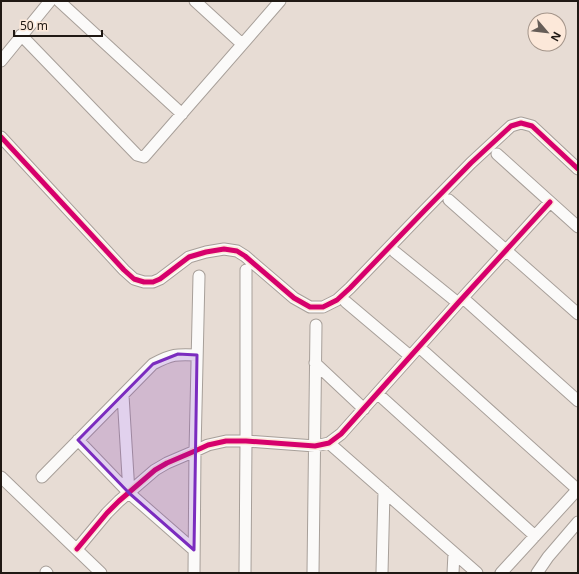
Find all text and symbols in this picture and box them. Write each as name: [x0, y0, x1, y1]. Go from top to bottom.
scale bar: [14, 12, 102, 38]
north arrow: [527, 12, 567, 52]
text: 50 m: [20, 17, 48, 34]
text: N: [548, 29, 565, 44]

